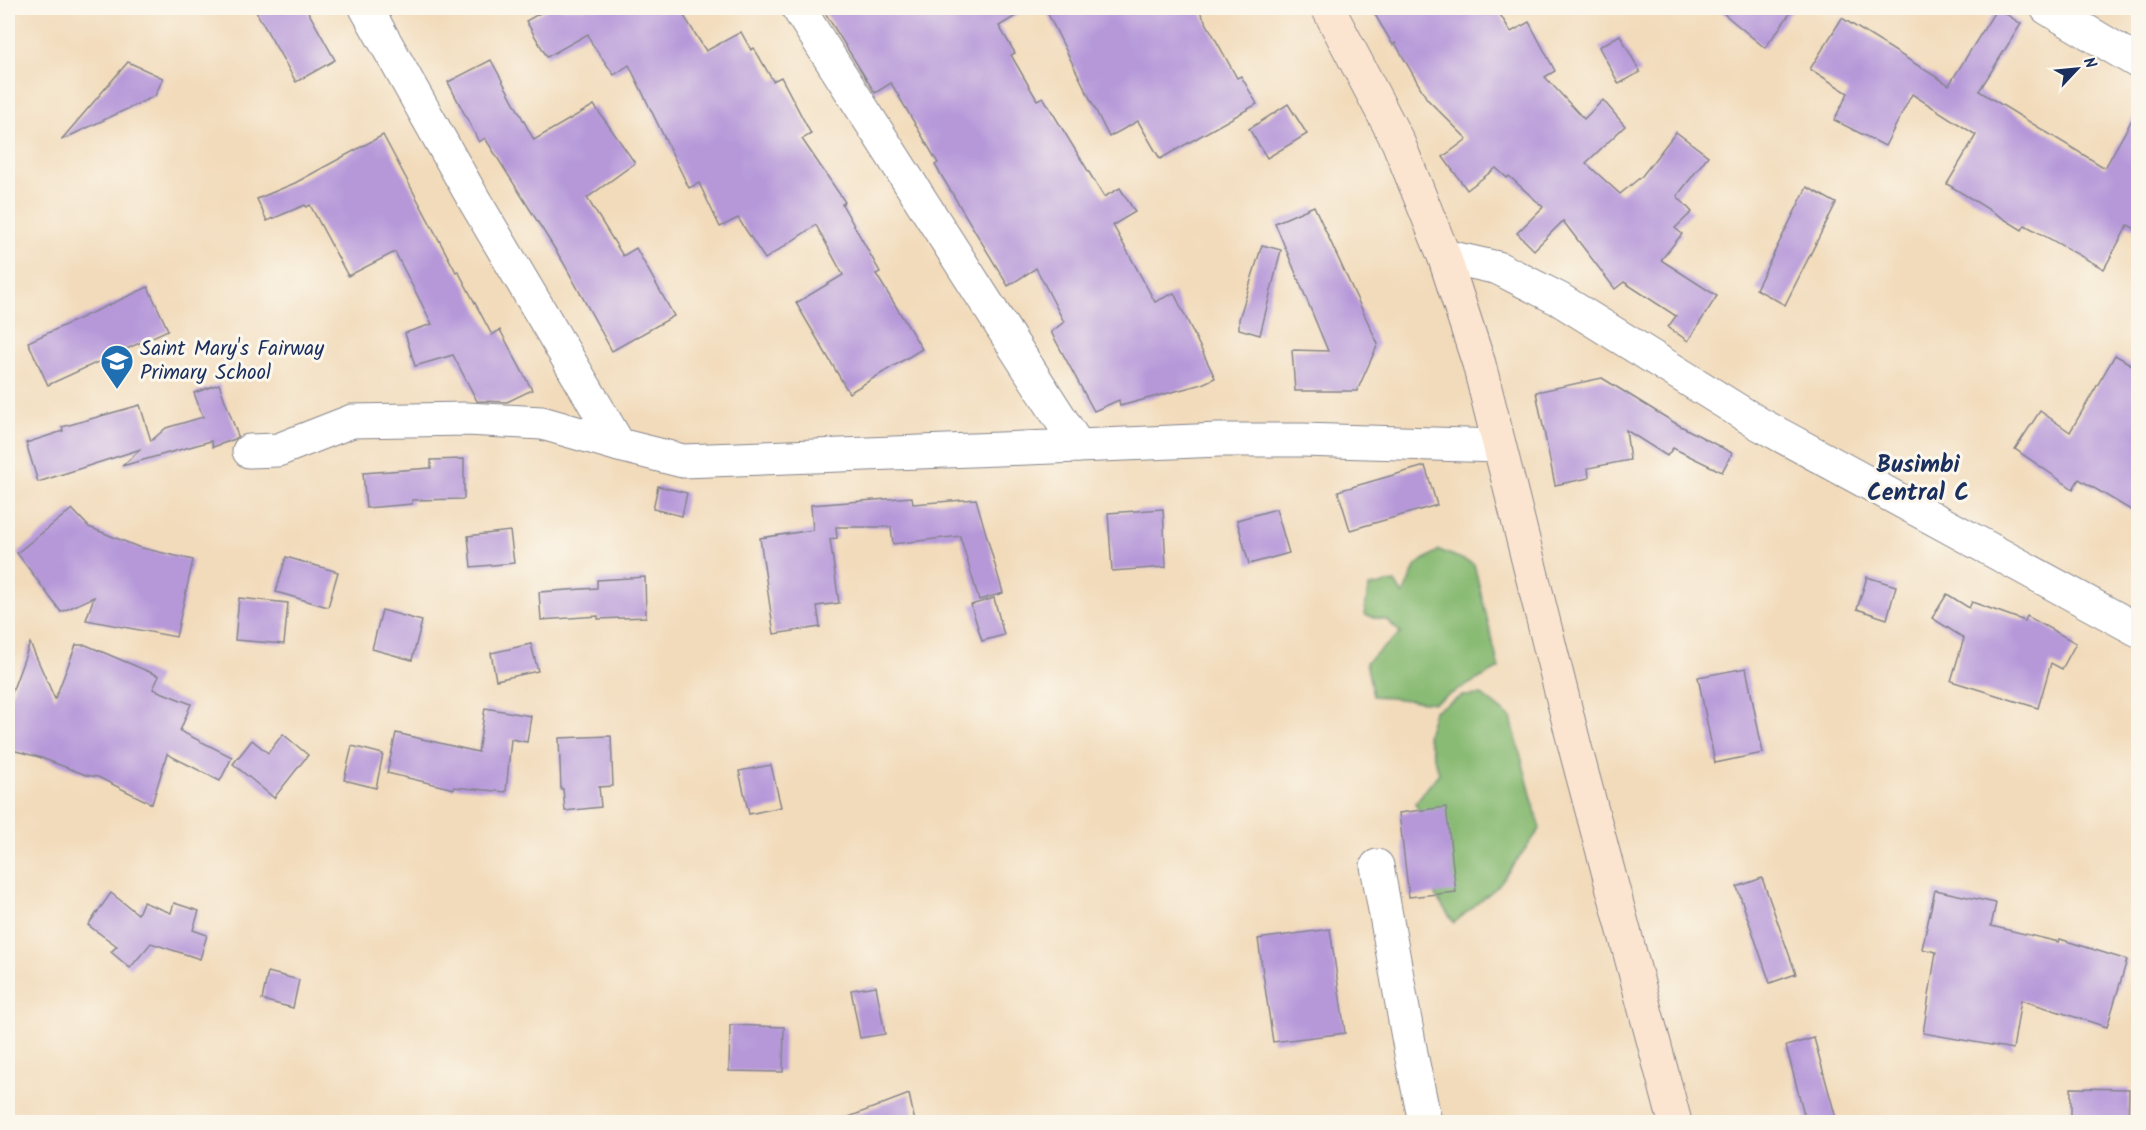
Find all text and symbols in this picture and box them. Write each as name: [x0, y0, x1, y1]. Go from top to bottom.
north arrow: [2047, 39, 2107, 99]
text: N: [2076, 53, 2103, 73]
place label: Saint Mary's Fairway Primary School: [140, 333, 324, 390]
school or university icon: Saint Mary's Fairway Primary School: [99, 343, 135, 390]
district label: Busimbi Central C: [1867, 446, 1969, 513]

